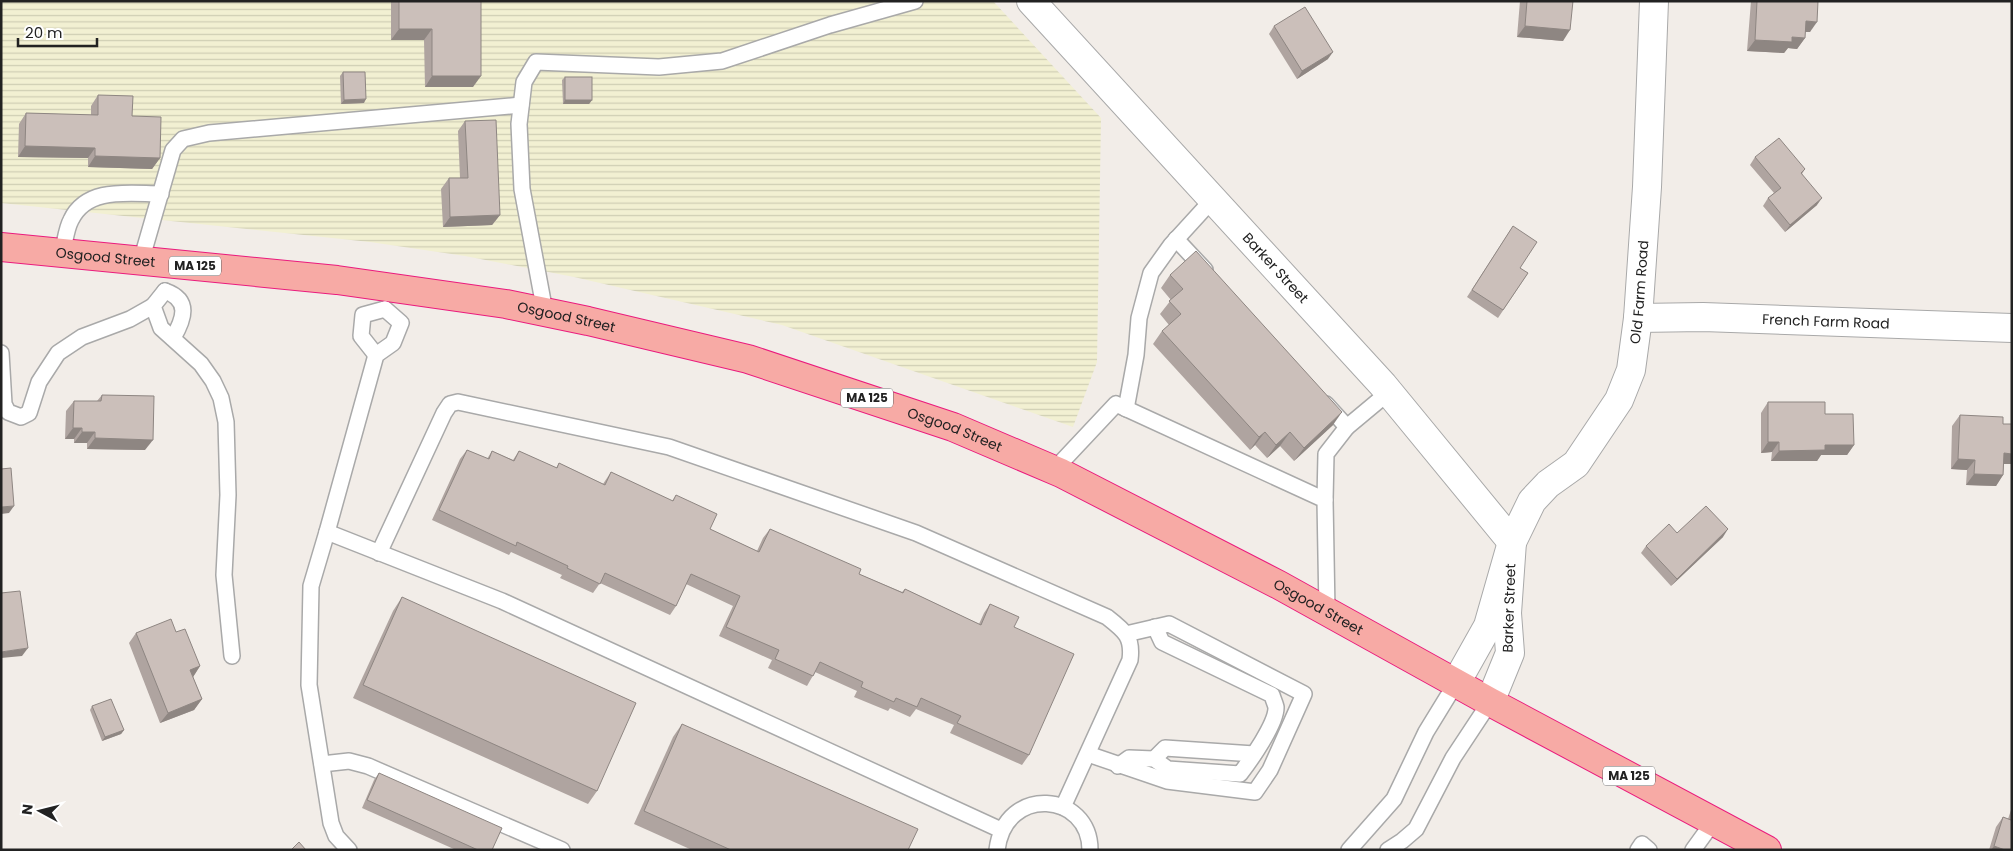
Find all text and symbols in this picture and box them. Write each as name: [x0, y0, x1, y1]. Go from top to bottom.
scale bar: [18, 15, 96, 47]
text: 20 m: [25, 22, 63, 43]
street label: Barker Street: [1238, 228, 1313, 307]
street label: Old Farm Road: [1625, 239, 1653, 345]
street label: Osgood Street: [55, 242, 156, 272]
road number: MA 125: [169, 256, 221, 276]
street label: Osgood Street: [515, 297, 617, 337]
street label: French Farm Road: [1762, 309, 1890, 334]
road number: MA 125: [841, 388, 893, 408]
street label: Osgood Street: [905, 403, 1005, 457]
street label: Barker Street: [1497, 563, 1521, 653]
street label: Osgood Street: [1270, 574, 1367, 640]
road number: MA 125: [1603, 766, 1655, 786]
north arrow: [15, 786, 65, 836]
text: N: [17, 803, 38, 816]

